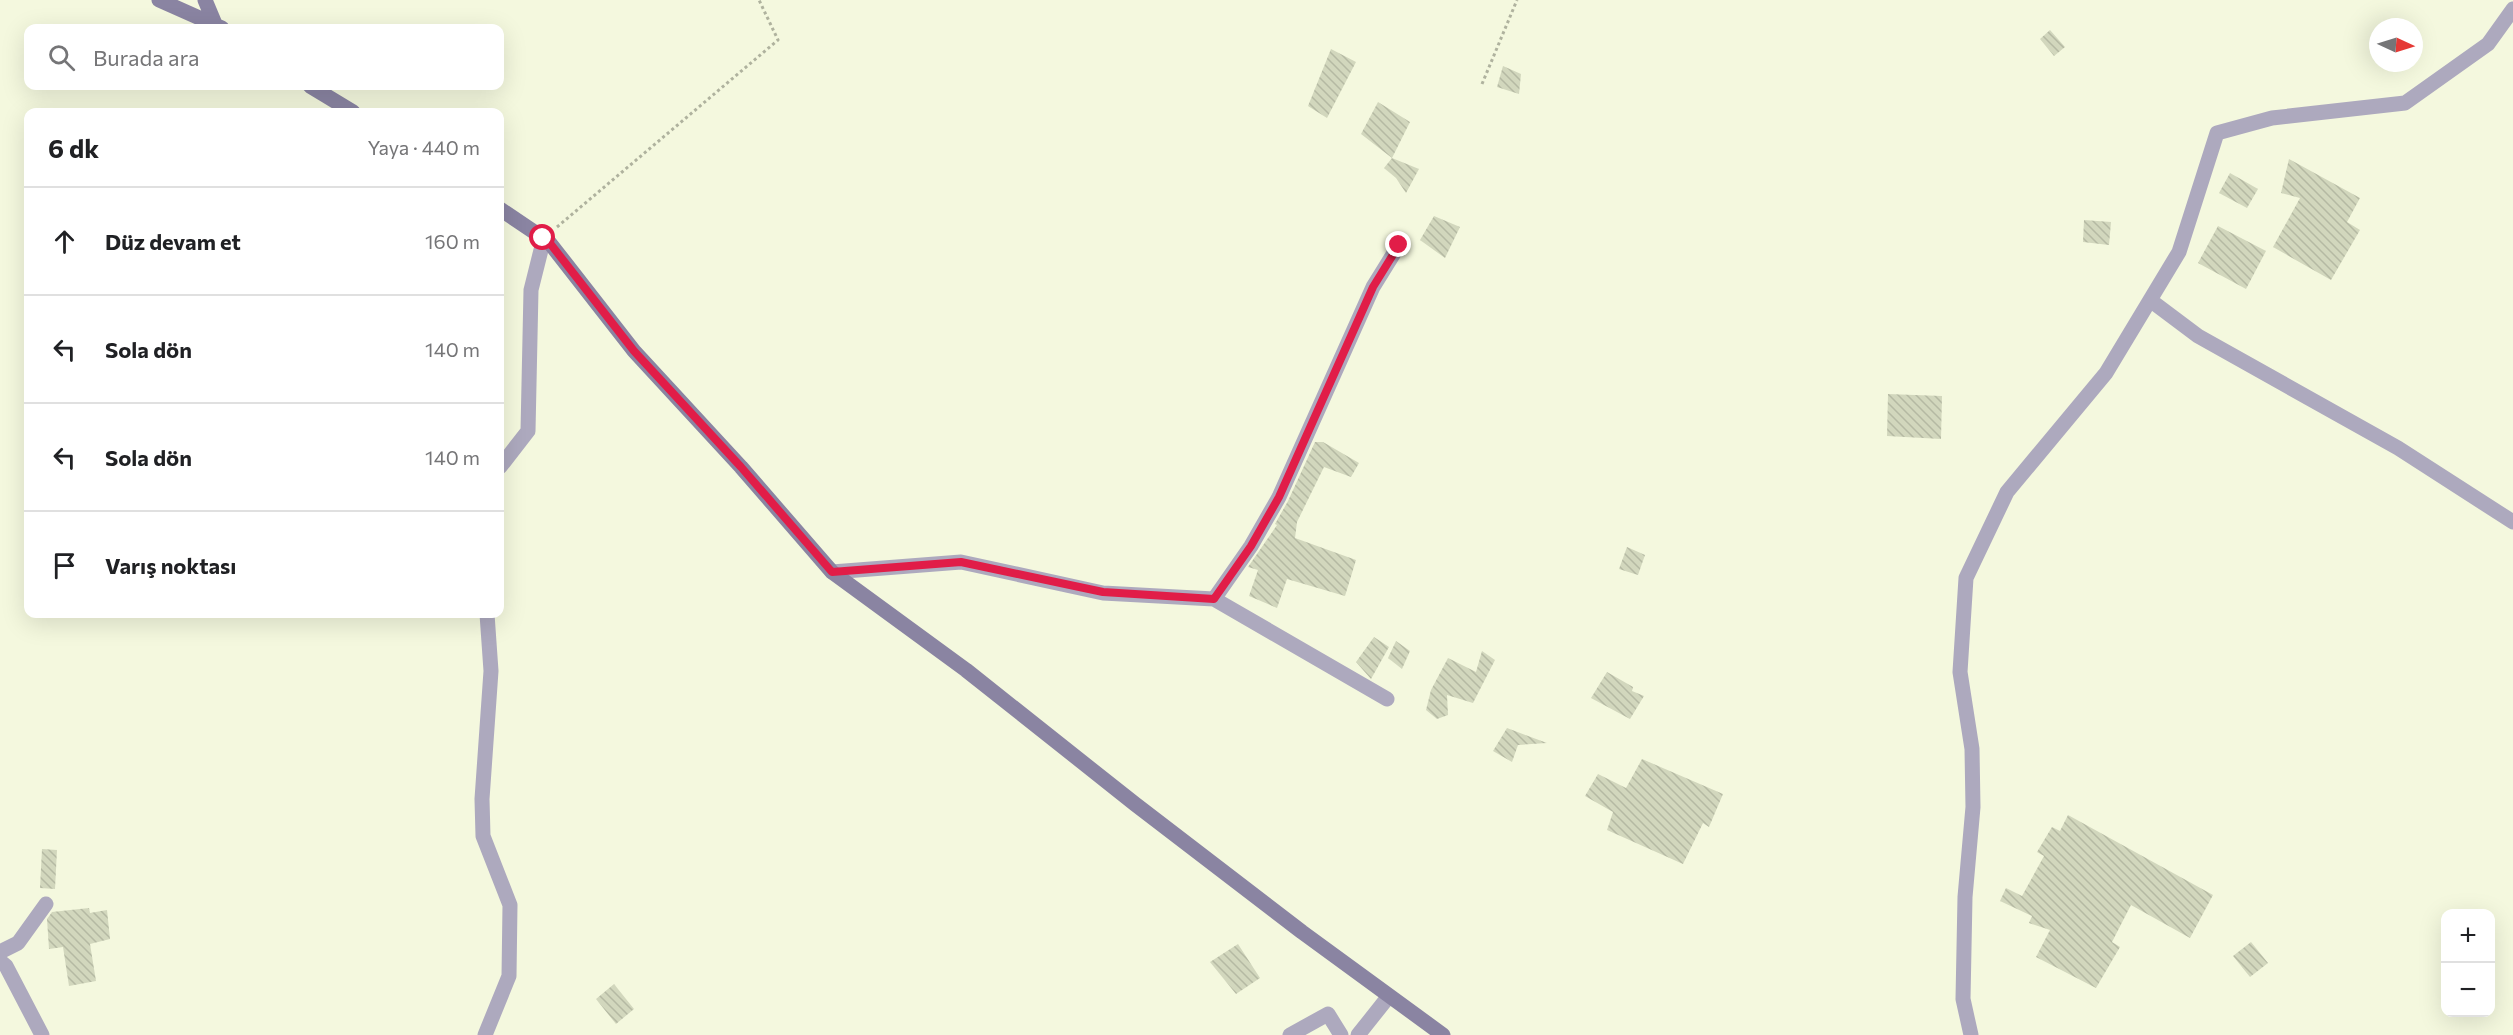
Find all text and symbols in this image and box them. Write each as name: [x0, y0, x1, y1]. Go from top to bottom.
north arrow: [2369, 18, 2423, 72]
search box: [24, 24, 504, 90]
icon: search: [45, 41, 78, 74]
text: Burada ara: [93, 44, 200, 71]
text: 6 dk: [48, 132, 99, 163]
text: Yaya · 440 m: [367, 135, 480, 159]
route start: [529, 224, 555, 250]
icon: ahead: [48, 225, 81, 258]
text: Düz devam et: [105, 228, 241, 255]
text: 160 m: [425, 229, 480, 253]
route end: [1385, 231, 1411, 257]
icon: left: [48, 333, 81, 366]
text: Sola dön: [105, 336, 192, 363]
text: 140 m: [425, 337, 480, 361]
icon: left: [48, 441, 81, 474]
text: Sola dön: [105, 444, 192, 471]
text: 140 m: [425, 445, 480, 469]
icon: arrive: [48, 549, 81, 582]
text: Varış noktası: [105, 552, 236, 579]
map controls: [2441, 909, 2495, 1017]
button: +: [2441, 909, 2495, 963]
button: −: [2441, 963, 2495, 1017]

